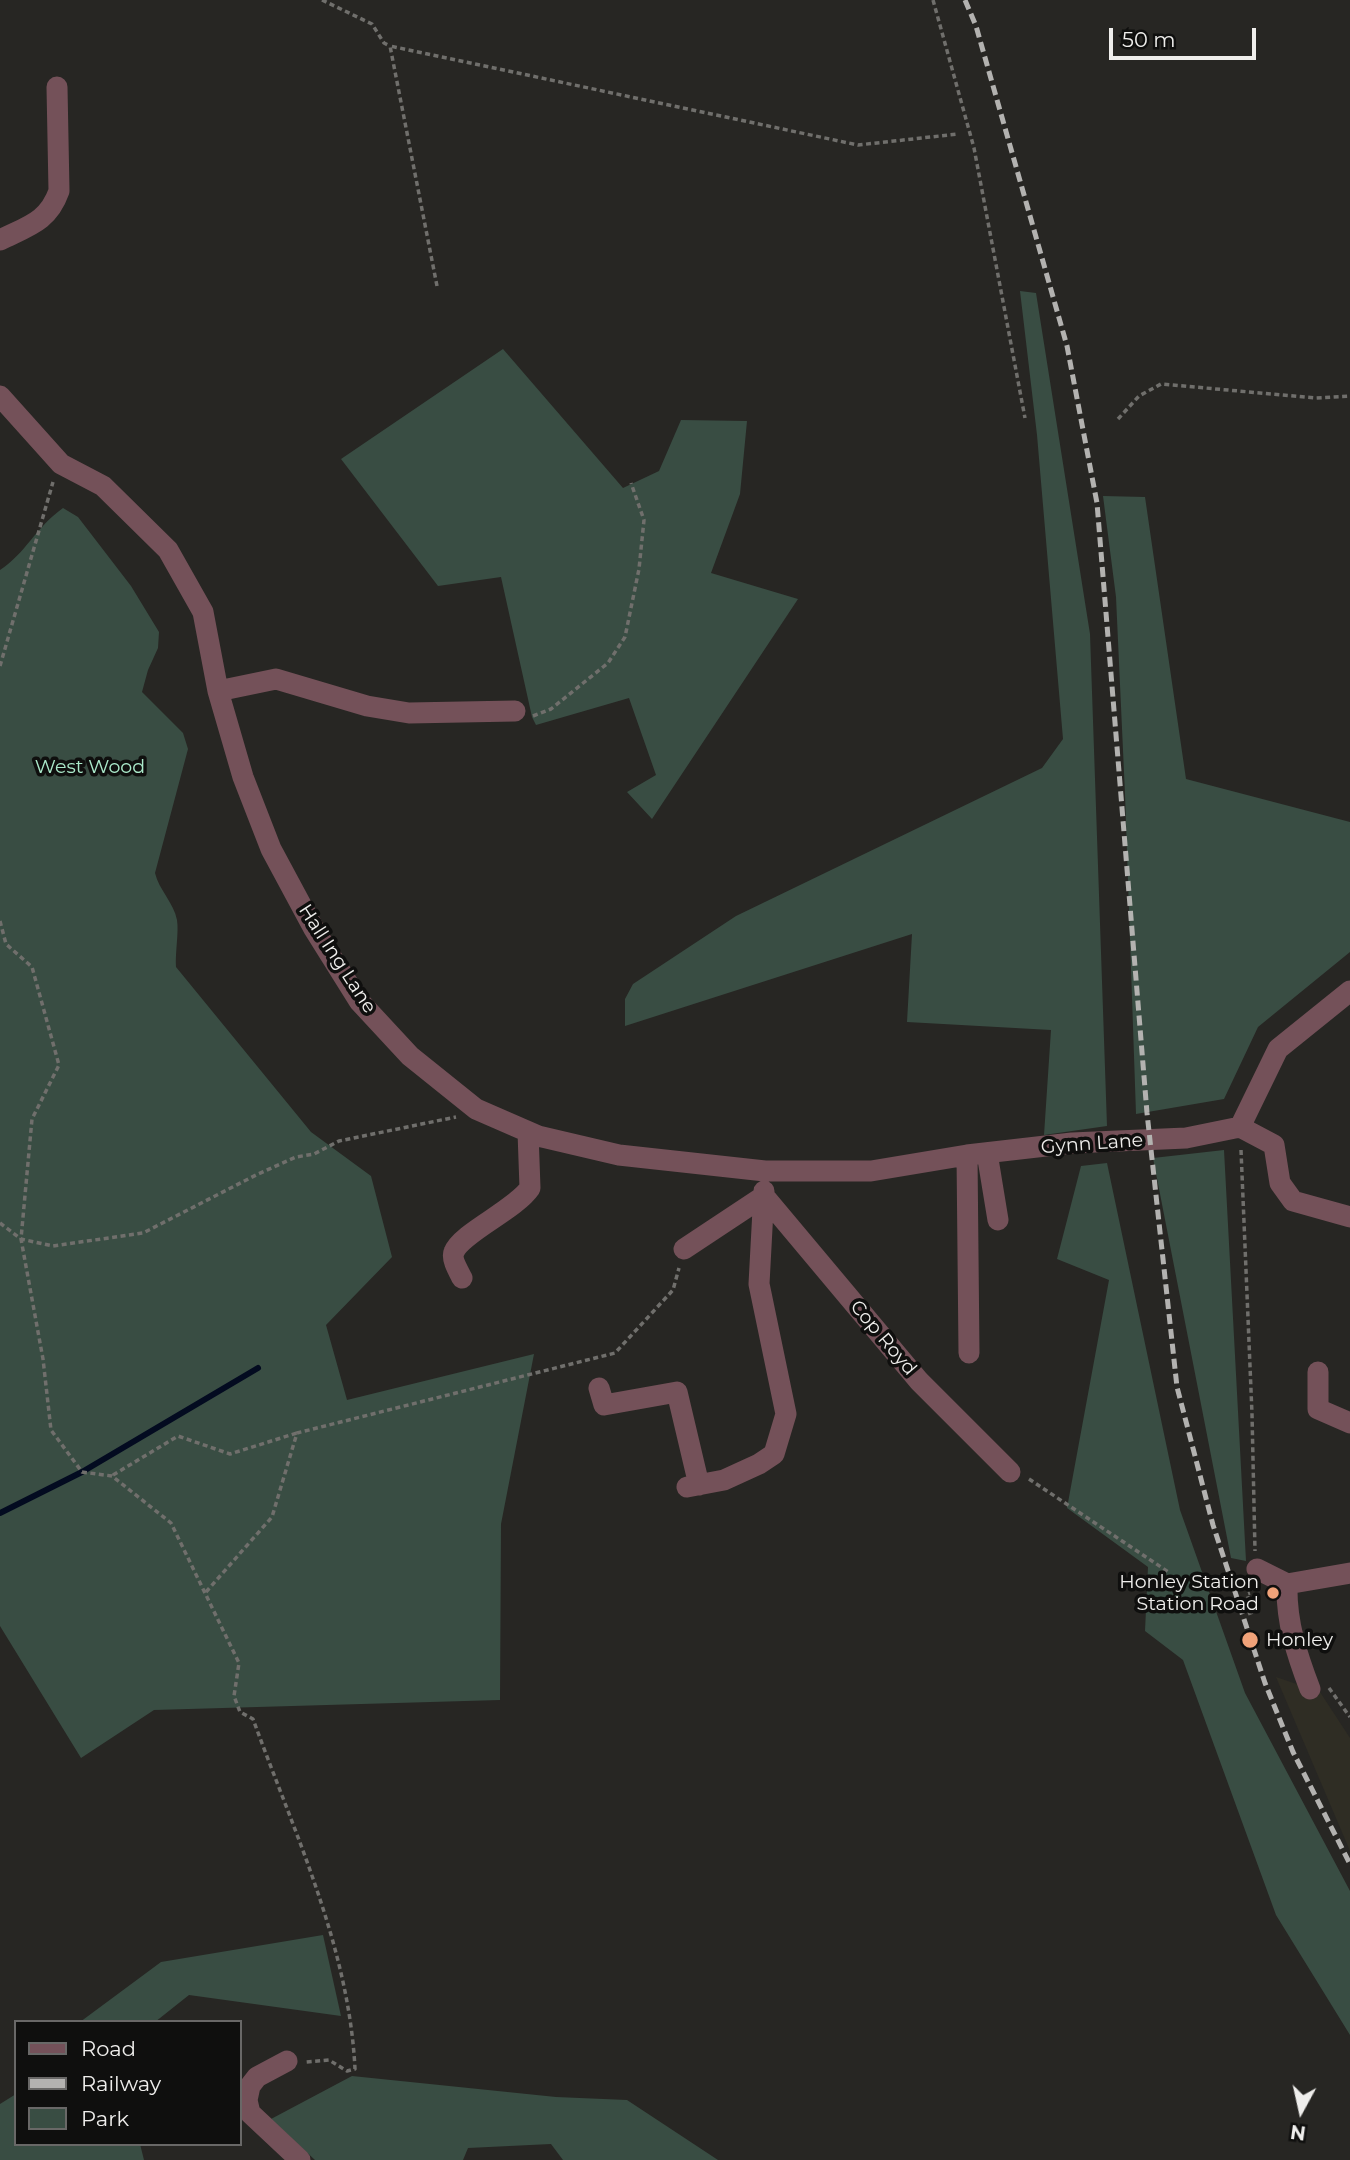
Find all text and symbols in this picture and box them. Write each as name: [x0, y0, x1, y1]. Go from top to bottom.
scale bar: [1112, 14, 1259, 58]
text: 50 m: [1122, 27, 1176, 52]
park label: West Wood: [35, 756, 145, 778]
street label: Hall Ing Lane: [293, 900, 381, 1018]
street label: Gynn Lane: [1040, 1129, 1144, 1159]
street label: Cop Royd: [845, 1296, 921, 1380]
place label: Honley Station Station Road: [1119, 1571, 1259, 1615]
marker: Honley Station Station Road: [1265, 1585, 1281, 1601]
place label: Honley: [1266, 1629, 1333, 1651]
marker: Honley: [1240, 1630, 1260, 1650]
legend: [14, 2020, 242, 2146]
text: Road: [81, 2036, 136, 2061]
text: Railway: [81, 2071, 161, 2096]
north arrow: [1266, 2076, 1336, 2146]
text: Park: [81, 2106, 129, 2131]
text: N: [1289, 2120, 1307, 2145]

